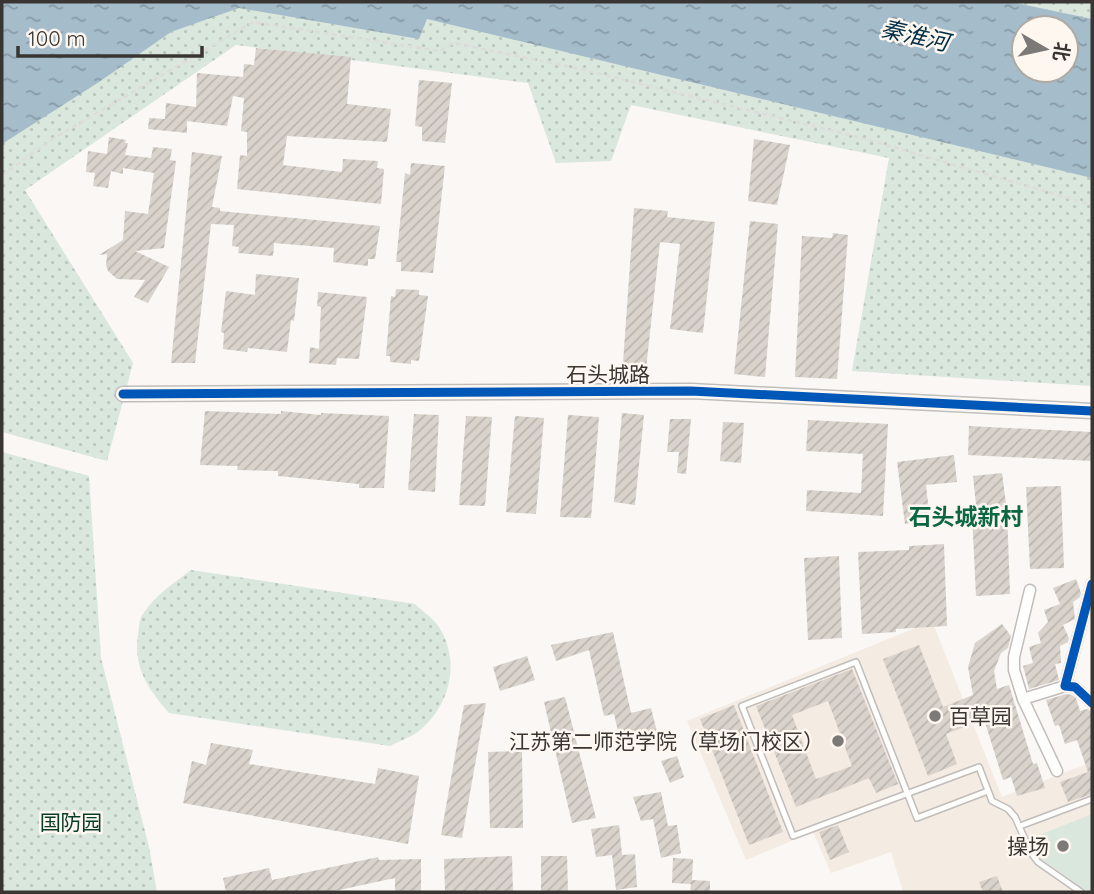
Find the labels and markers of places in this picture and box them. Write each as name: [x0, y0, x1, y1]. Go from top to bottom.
place label: 百草园: [949, 703, 1012, 729]
marker: 百草园: [927, 708, 943, 724]
place label: 江苏第二师范学院（草场门校区）: [509, 728, 824, 754]
marker: 江苏第二师范学院（草场门校区）: [830, 733, 846, 749]
place label: 操场: [1007, 833, 1049, 859]
marker: 操场: [1055, 838, 1071, 854]

